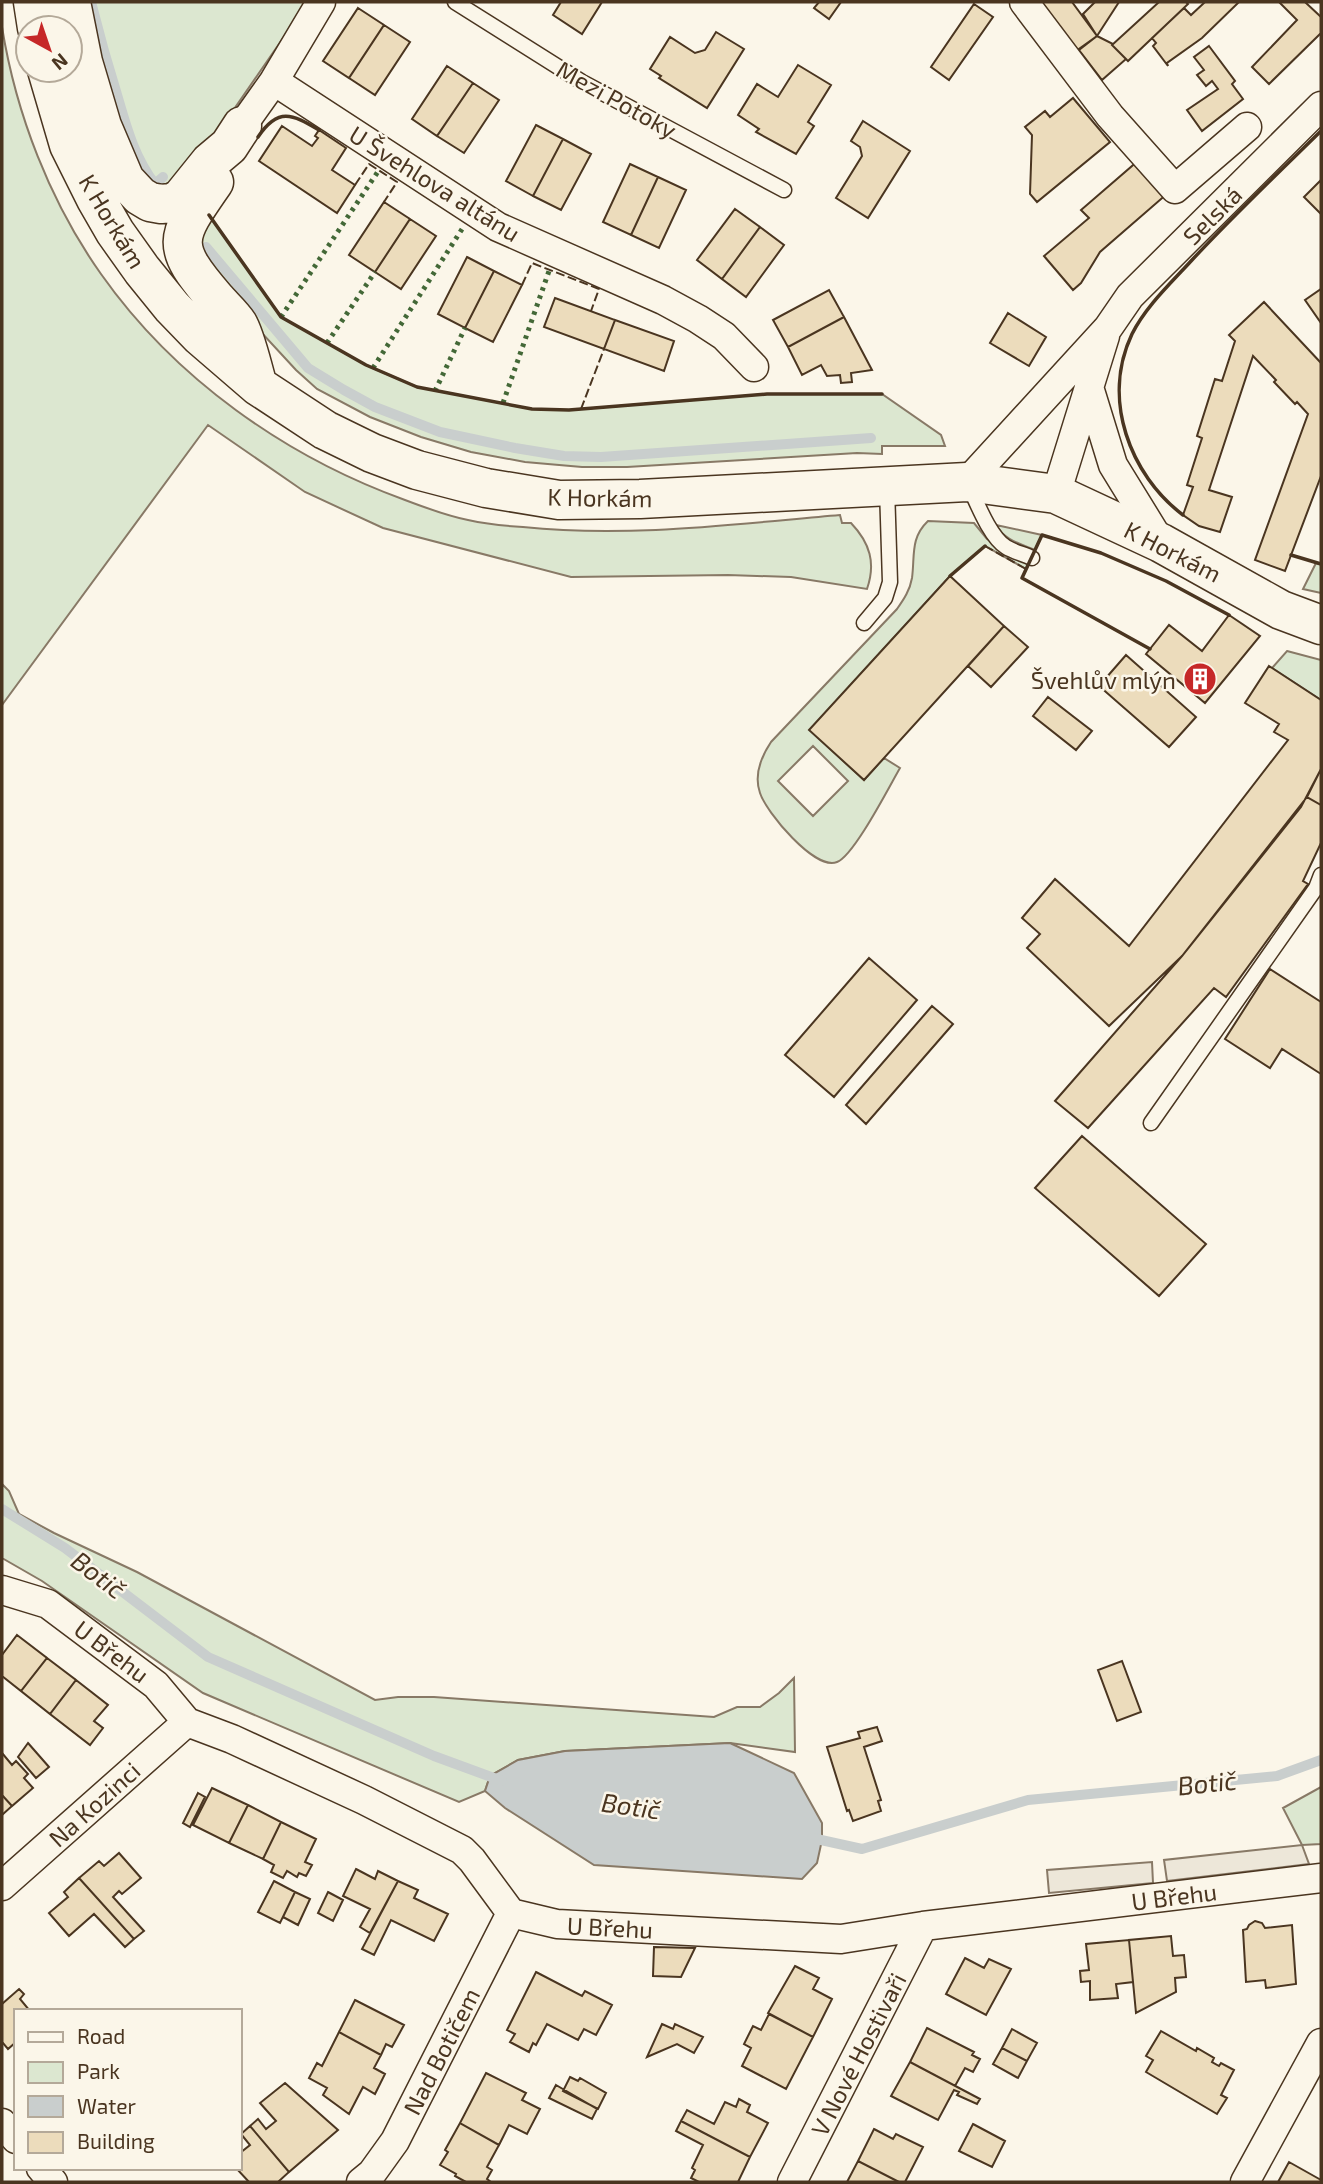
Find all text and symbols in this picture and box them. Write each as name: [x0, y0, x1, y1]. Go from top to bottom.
north arrow: [14, 14, 84, 84]
text: N: [48, 49, 73, 76]
street label: Mezi Potoky: [552, 54, 682, 144]
street label: U Švehlova altánu: [344, 119, 526, 247]
street label: K Horkám: [74, 169, 152, 273]
street label: Selská: [1177, 180, 1247, 250]
street label: K Horkám: [547, 482, 653, 512]
street label: K Horkám: [1120, 514, 1226, 588]
building icon: Švehlův mlýn: [1181, 660, 1219, 698]
place label: Švehlův mlýn: [1031, 665, 1176, 694]
water label: Botič: [66, 1544, 132, 1604]
street label: U Břehu: [69, 1614, 155, 1688]
street label: Na Kozinci: [42, 1755, 146, 1853]
water label: Botič: [1176, 1763, 1239, 1801]
water label: Botič: [599, 1786, 663, 1825]
street label: U Břehu: [1130, 1876, 1218, 1916]
street label: U Břehu: [566, 1910, 654, 1944]
street label: V Nové Hostivaři: [804, 1968, 912, 2140]
street label: Nad Botičem: [397, 1983, 485, 2119]
legend: [14, 2009, 242, 2170]
text: Road: [77, 2023, 125, 2048]
text: Park: [77, 2058, 120, 2083]
text: Water: [77, 2093, 136, 2118]
text: Building: [77, 2128, 155, 2153]

